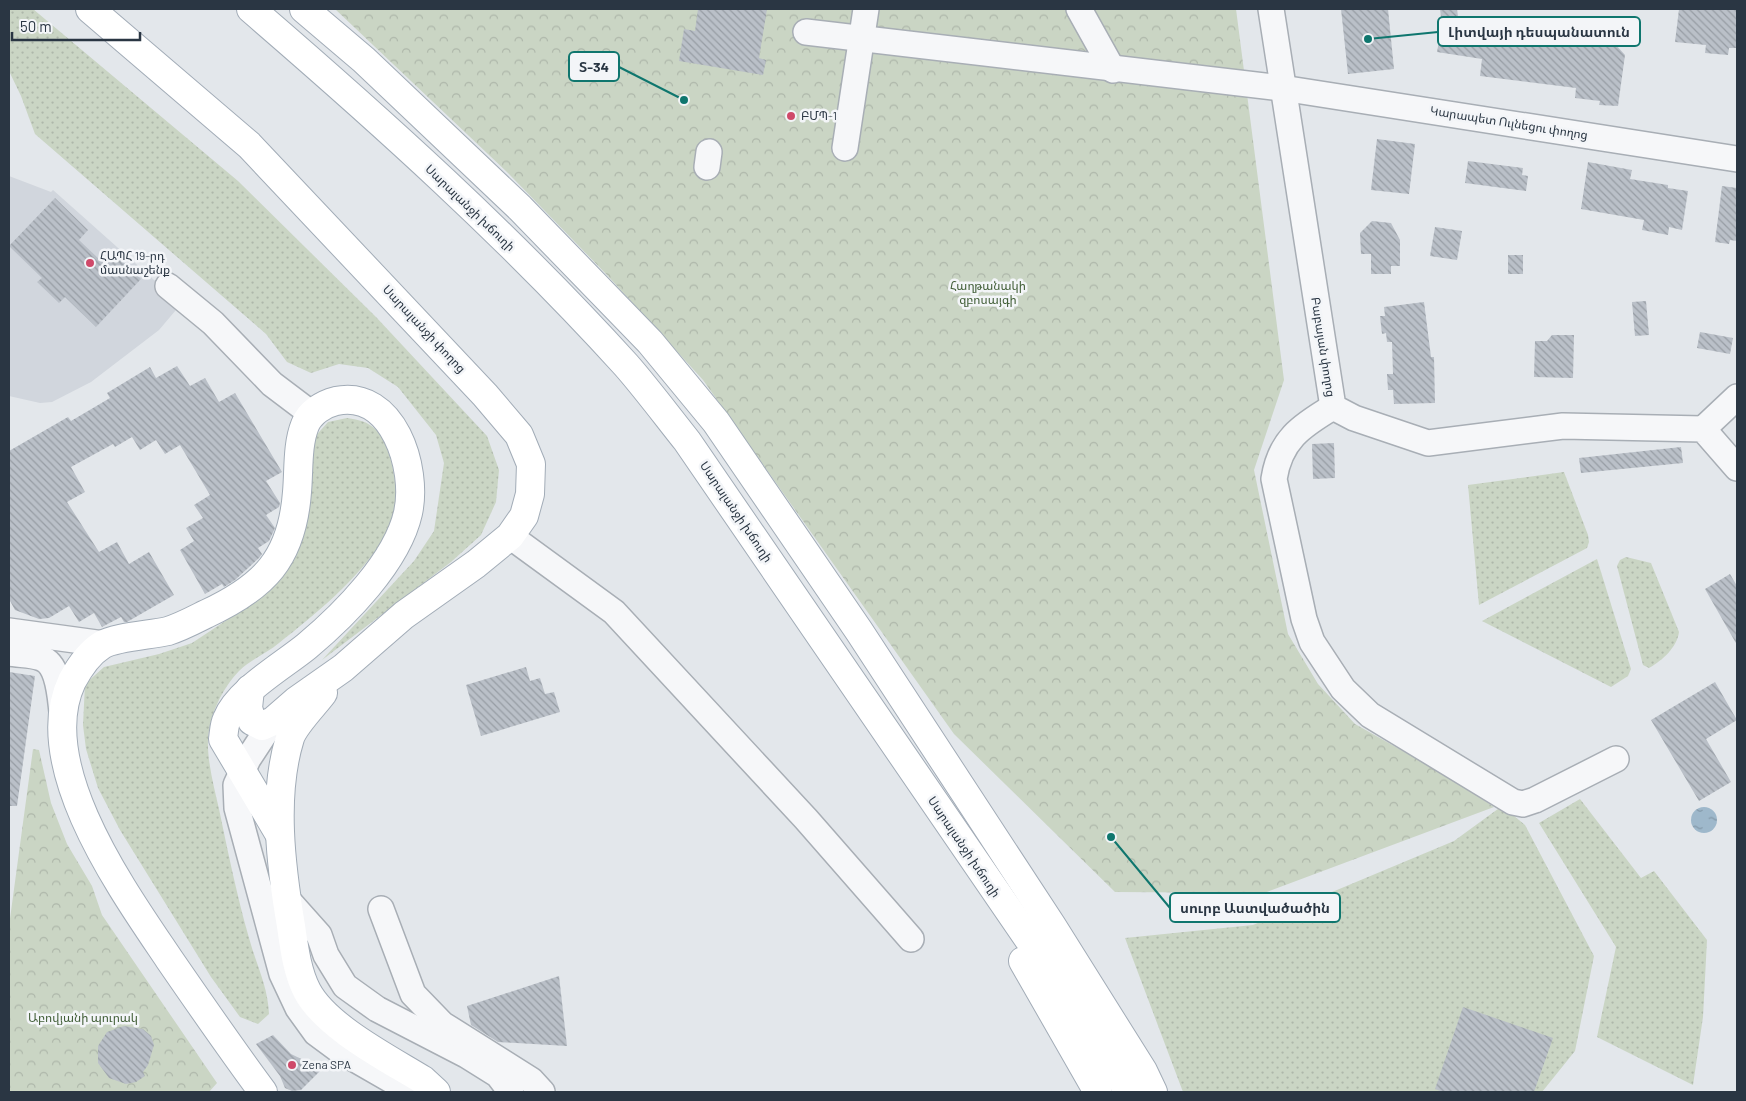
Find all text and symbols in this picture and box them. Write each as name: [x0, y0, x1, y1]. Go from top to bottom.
scale bar: [12, 10, 140, 42]
text: 50 m: [20, 17, 52, 35]
callout: Լիտվայի դեսպանատուն: [1438, 17, 1640, 46]
text: Լիտվայի դեսպանատուն: [1448, 23, 1630, 40]
callout: Տ-34: [569, 52, 619, 81]
text: Տ-34: [579, 58, 609, 75]
street label: Կարապետ Ուլնեցու փողոց: [1429, 103, 1589, 142]
place label: ԲՄՊ-1: [801, 108, 837, 122]
marker: ԲՄՊ-1: [785, 110, 797, 122]
street label: Սարալանջի խճուղի: [422, 161, 518, 254]
place label: ՀԱՊՀ 19-րդ մասնաշենք: [100, 248, 170, 277]
marker: ՀԱՊՀ 19-րդ մասնաշենք: [84, 257, 96, 269]
park label: Հաղթանակի զբոսայգի: [950, 278, 1026, 307]
street label: Սարալանջի փողոց: [380, 282, 469, 376]
street label: Բաբայան փողոց: [1308, 296, 1339, 398]
street label: Սարալանջի խճուղի: [697, 458, 776, 565]
street label: Սարալանջի խճուղի: [925, 793, 1004, 900]
callout: սուրբ Աստվածածին: [1170, 893, 1340, 922]
text: սուրբ Աստվածածին: [1180, 899, 1330, 916]
park label: Աբովյանի պուրակ: [28, 1010, 138, 1025]
place label: Zena SPA: [302, 1057, 351, 1071]
marker: Zena SPA: [286, 1059, 298, 1071]

